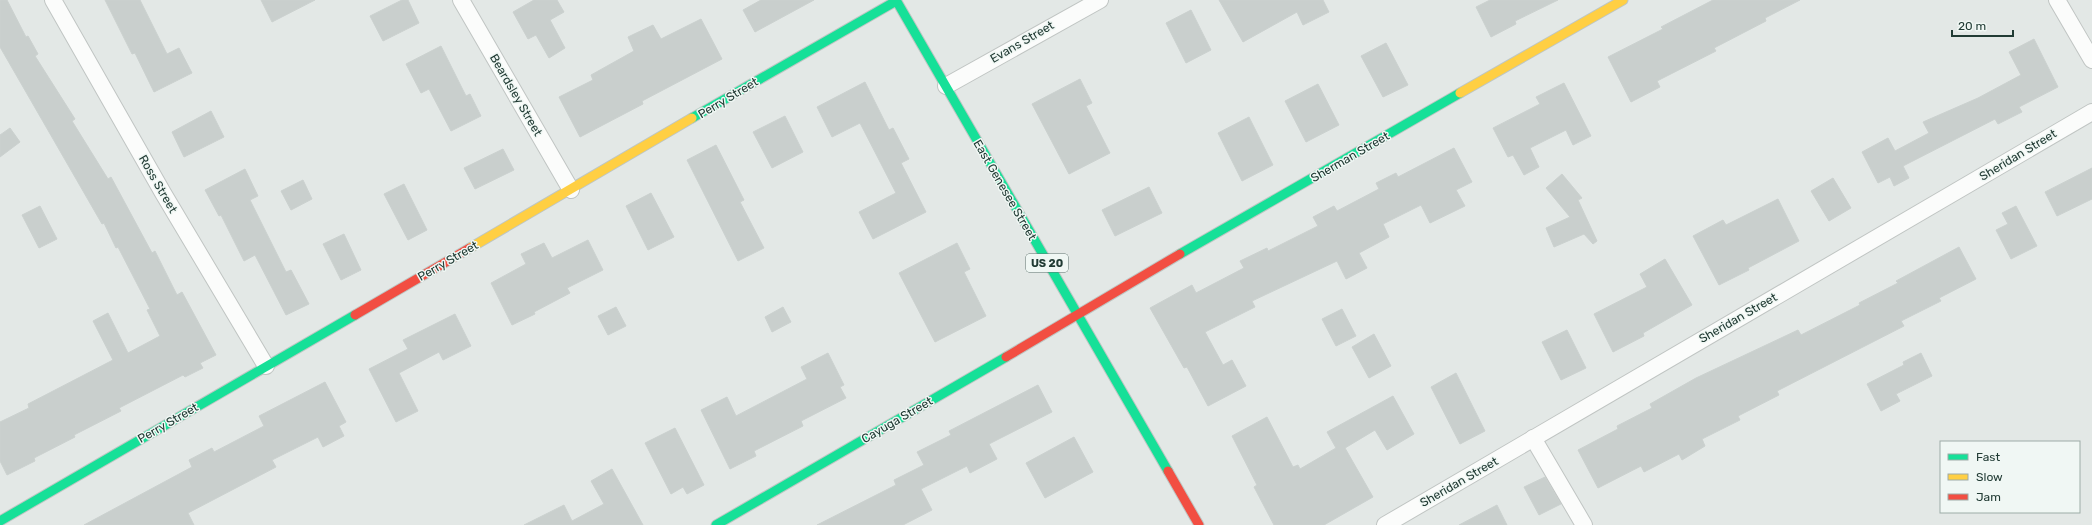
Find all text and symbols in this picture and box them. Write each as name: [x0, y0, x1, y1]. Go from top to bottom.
scale bar: [1952, 12, 2013, 38]
street label: Evans Street: [988, 18, 1057, 66]
text: 20 m: [1958, 19, 1986, 33]
street label: Beardsley Street: [487, 51, 545, 139]
street label: Perry Street: [696, 74, 761, 121]
street label: Sheridan Street: [1977, 126, 2059, 184]
street label: Sherman Street: [1308, 129, 1392, 185]
street label: East Genesee Street: [971, 137, 1040, 243]
street label: Ross Street: [136, 153, 180, 216]
street label: Perry Street: [415, 238, 481, 284]
road number: US 20: [1026, 254, 1068, 272]
street label: Sheridan Street: [1697, 290, 1780, 346]
street label: Cayuga Street: [859, 394, 935, 446]
street label: Perry Street: [135, 400, 201, 446]
legend: [1940, 441, 2080, 513]
text: Fast: [1976, 450, 2000, 464]
street label: Sheridan Street: [1418, 454, 1501, 510]
text: Slow: [1976, 470, 2003, 484]
text: Jam: [1976, 490, 2001, 504]

